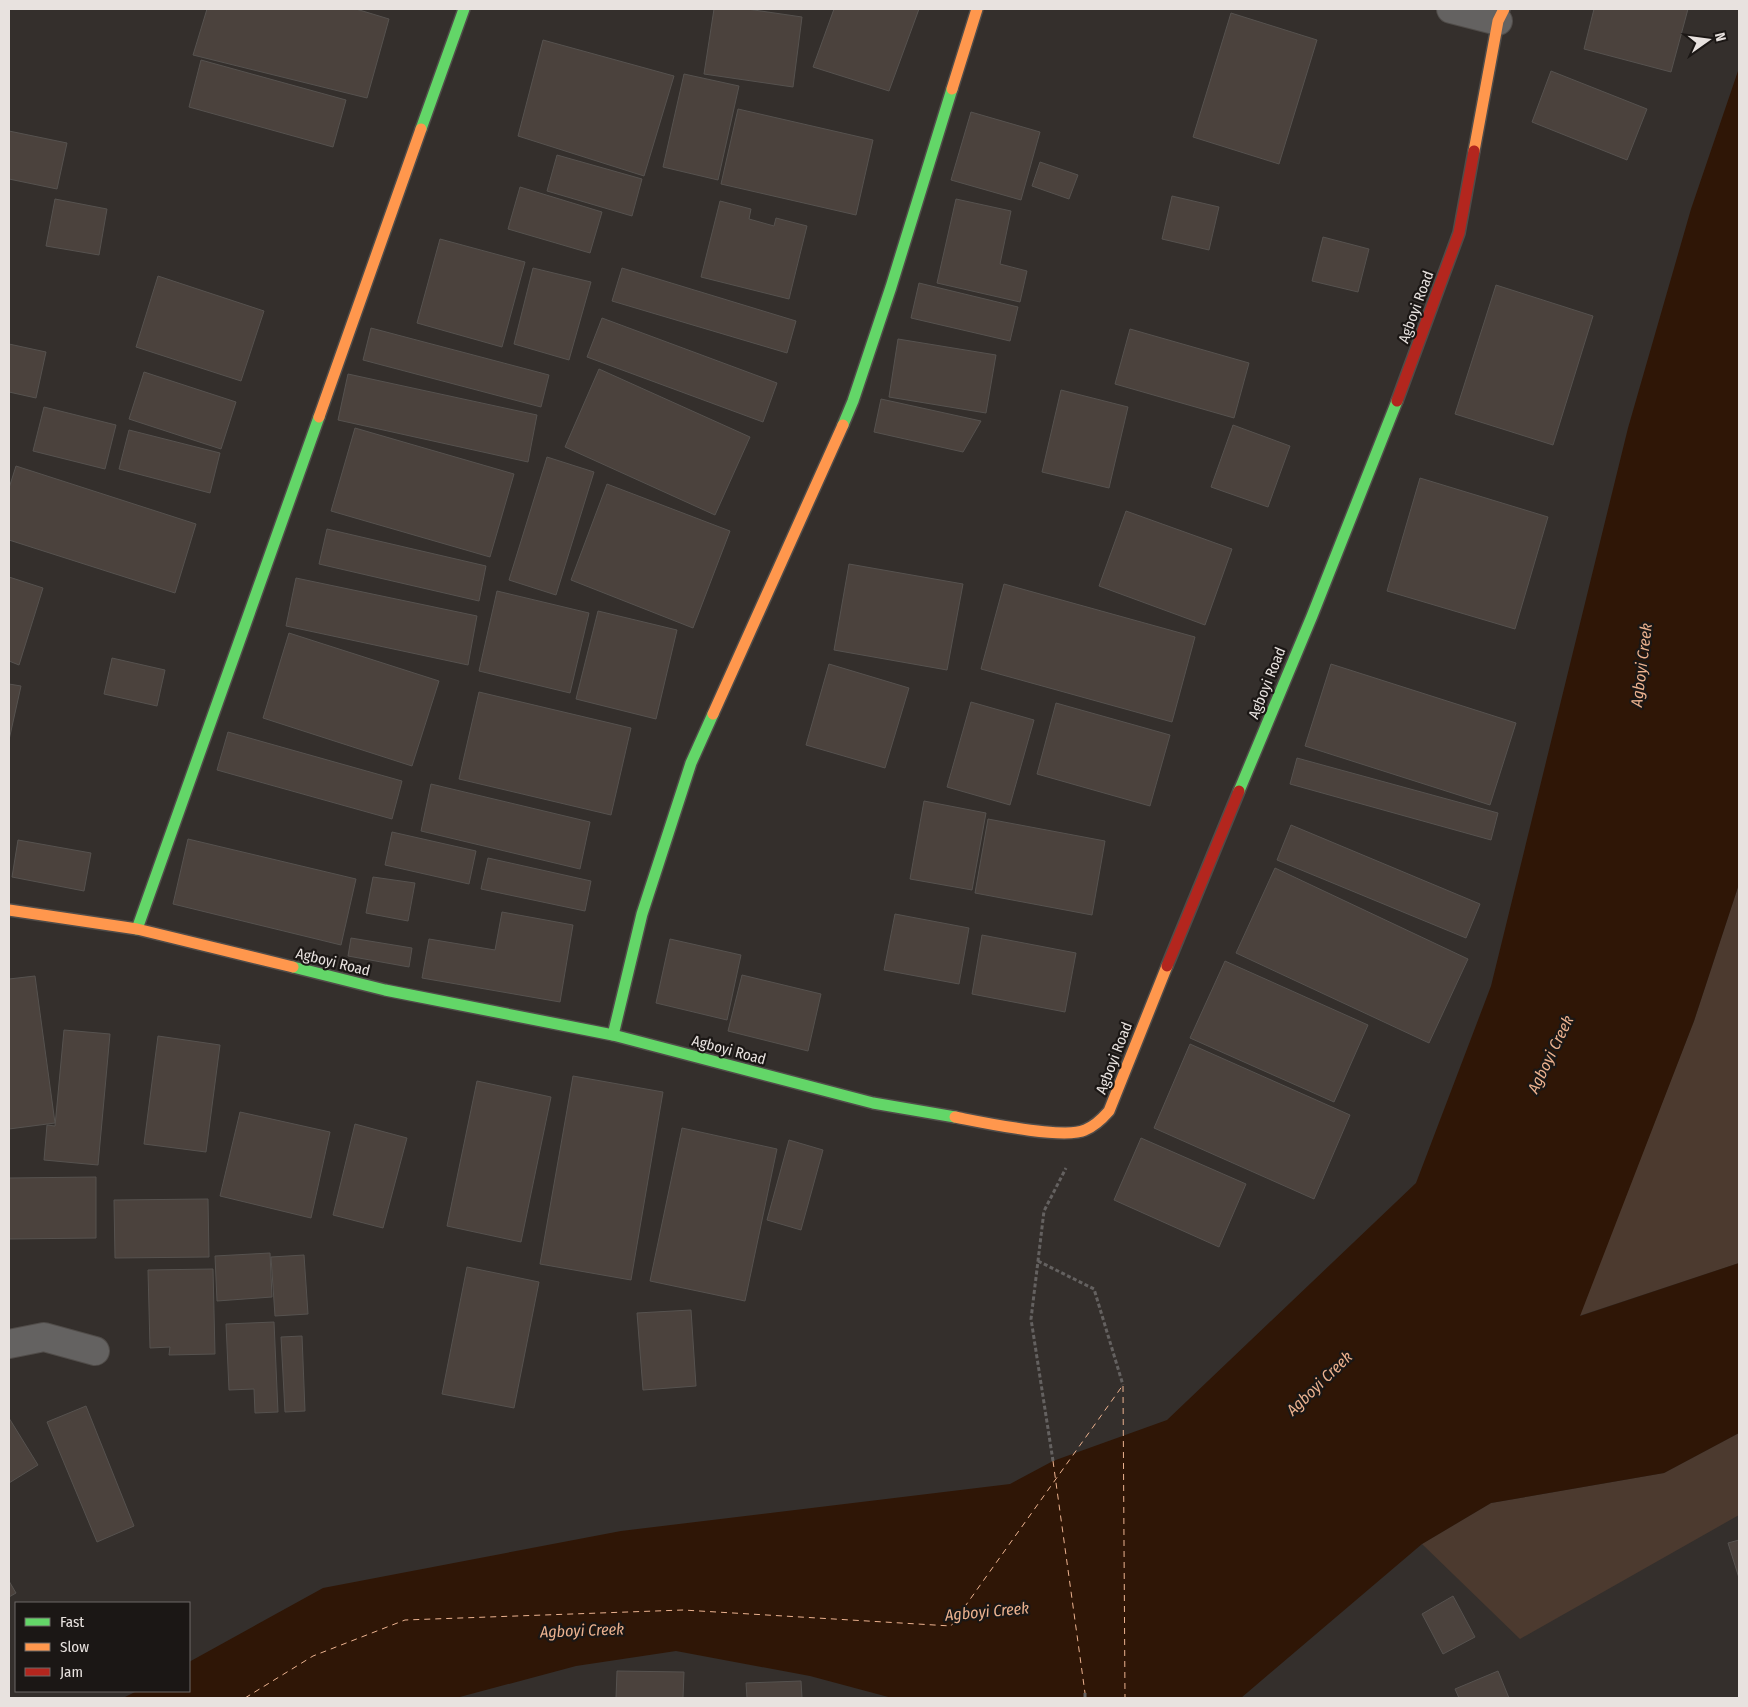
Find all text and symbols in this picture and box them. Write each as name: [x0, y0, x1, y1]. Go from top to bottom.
north arrow: [1683, 15, 1733, 65]
text: N: [1711, 31, 1729, 43]
street label: Agboyi Road: [1395, 268, 1437, 346]
water label: Agboyi Creek: [1627, 622, 1656, 709]
street label: Agboyi Road: [1244, 644, 1290, 722]
street label: Agboyi Road: [294, 944, 372, 980]
water label: Agboyi Creek: [1523, 1012, 1577, 1097]
street label: Agboyi Road: [1092, 1019, 1136, 1097]
street label: Agboyi Road: [690, 1031, 768, 1069]
water label: Agboyi Creek: [1282, 1347, 1356, 1420]
water label: Agboyi Creek: [943, 1598, 1030, 1625]
legend: [15, 1602, 190, 1692]
text: Fast: [60, 1613, 84, 1631]
water label: Agboyi Creek: [539, 1620, 625, 1641]
text: Slow: [60, 1638, 89, 1656]
text: Jam: [60, 1663, 83, 1681]

